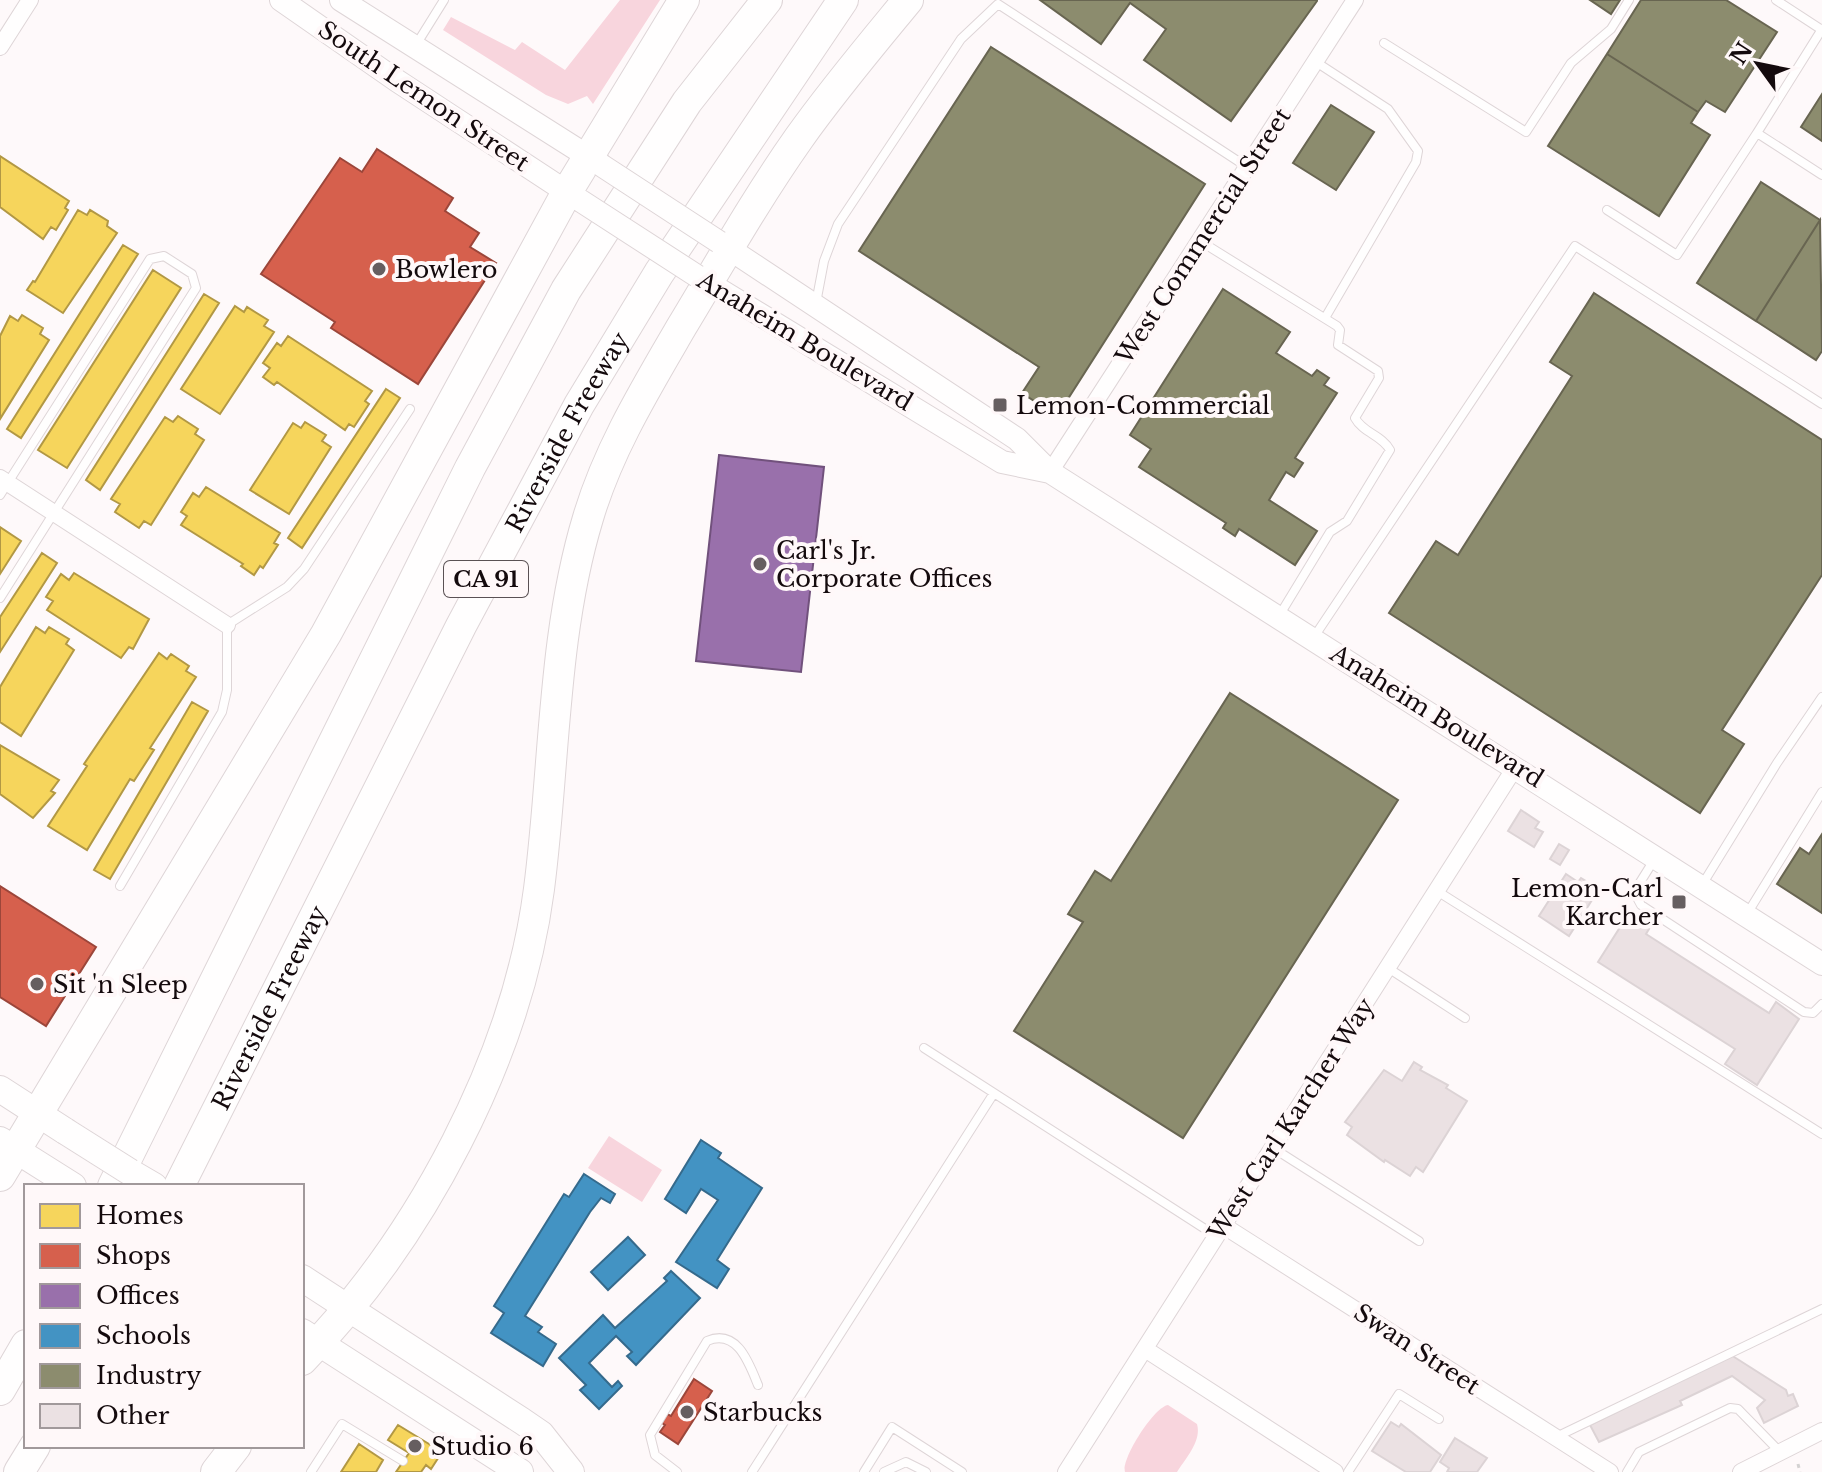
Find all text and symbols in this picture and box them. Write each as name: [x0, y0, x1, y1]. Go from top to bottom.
street label: South Lemon Street: [313, 15, 535, 177]
north arrow: [1718, 24, 1798, 104]
text: N: [1725, 37, 1759, 69]
street label: West Commercial Street: [1109, 102, 1297, 370]
place label: Bowlero: [395, 255, 497, 284]
marker: Bowlero: [370, 260, 388, 278]
street label: Anaheim Boulevard: [691, 265, 918, 417]
street label: Riverside Freeway: [499, 326, 635, 537]
place label: Lemon-Commercial: [1016, 391, 1270, 420]
marker: Lemon-Commercial: [991, 396, 1009, 414]
place label: Carl's Jr. Corporate Offices: [776, 536, 992, 593]
marker: Carl's Jr. Corporate Offices: [751, 555, 769, 573]
road number: CA 91: [444, 561, 528, 597]
street label: Anaheim Boulevard: [1324, 638, 1549, 793]
place label: Lemon-Carl Karcher: [1511, 874, 1664, 931]
marker: Lemon-Carl Karcher: [1670, 893, 1688, 911]
street label: Riverside Freeway: [205, 900, 333, 1114]
place label: Sit 'n Sleep: [53, 970, 188, 999]
marker: Sit 'n Sleep: [28, 975, 46, 993]
street label: West Carl Karcher Way: [1201, 992, 1381, 1246]
legend: [24, 1184, 304, 1448]
text: Homes: [96, 1201, 184, 1230]
text: Shops: [96, 1241, 171, 1270]
text: Offices: [96, 1281, 180, 1310]
street label: Swan Street: [1349, 1298, 1485, 1400]
text: Schools: [96, 1321, 191, 1350]
text: Industry: [96, 1361, 202, 1390]
place label: Starbucks: [703, 1398, 823, 1427]
text: Other: [96, 1401, 170, 1430]
marker: Starbucks: [678, 1403, 696, 1421]
place label: Studio 6: [431, 1432, 534, 1461]
marker: Studio 6: [406, 1437, 424, 1455]

